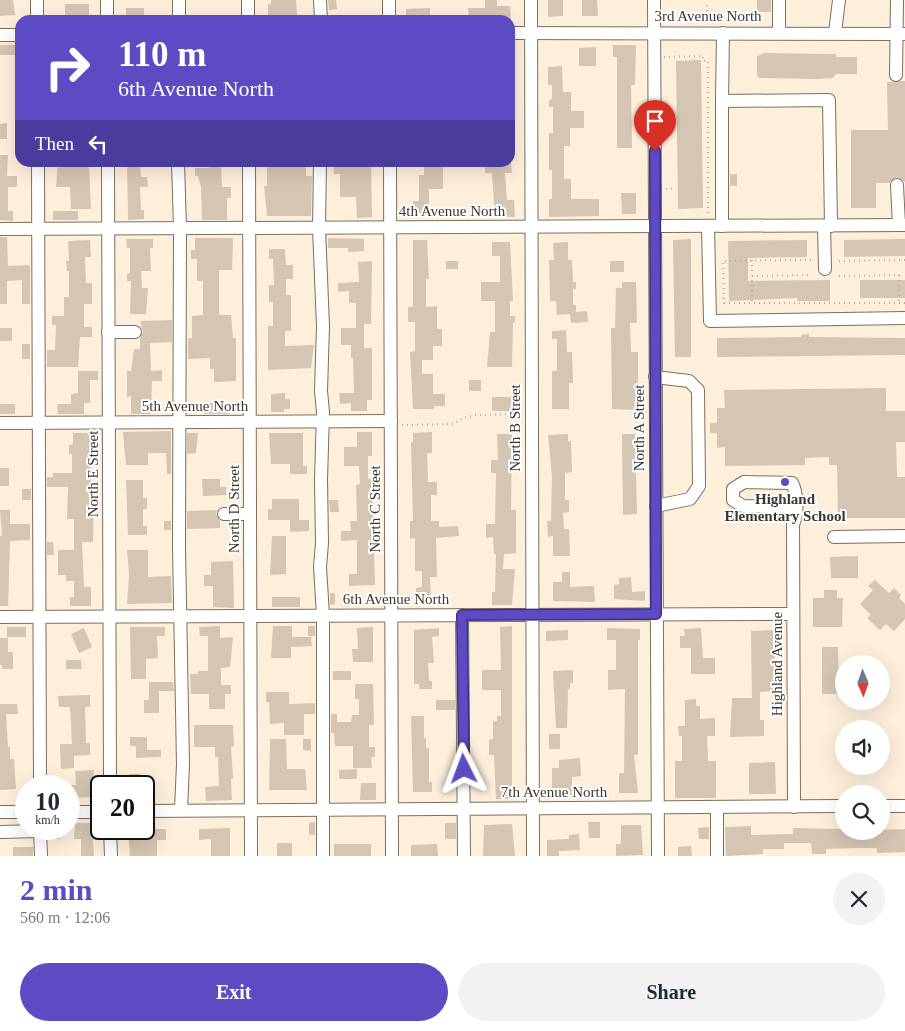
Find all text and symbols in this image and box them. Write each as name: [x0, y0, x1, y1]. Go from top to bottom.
street label: 3rd Avenue North: [654, 8, 762, 24]
icon: right: [35, 35, 100, 100]
text: 110 m: [118, 35, 206, 74]
text: 6th Avenue North: [118, 76, 274, 101]
pin: [634, 100, 676, 151]
icon: arrive: [641, 107, 669, 135]
icon: left: [84, 130, 112, 158]
text: Then: [35, 133, 74, 154]
street label: 4th Avenue North: [399, 203, 506, 219]
street label: North B Street: [507, 383, 523, 472]
street label: North A Street: [631, 384, 647, 471]
street label: 5th Avenue North: [142, 398, 249, 414]
street label: North E Street: [85, 430, 101, 517]
street label: North D Street: [226, 464, 242, 553]
street label: North C Street: [367, 464, 383, 553]
marker: Highland Elementary School: [779, 476, 791, 488]
place label: Highland Elementary School: [724, 491, 846, 524]
street label: 6th Avenue North: [343, 591, 450, 607]
street label: Highland Avenue: [769, 612, 785, 716]
north arrow: [835, 655, 890, 710]
map controls: [835, 655, 890, 840]
button: sound: [835, 720, 890, 775]
position arrow: [437, 742, 489, 794]
speed limit sign: 20: [90, 775, 155, 840]
street label: 7th Avenue North: [501, 784, 608, 800]
button: search: [835, 785, 890, 840]
text: 10: [35, 788, 60, 815]
text: km/h: [35, 813, 60, 827]
text: 2 min: [20, 873, 93, 906]
button: close: [833, 873, 885, 925]
text: 560 m · 12:06: [20, 909, 110, 926]
button: Exit: [20, 963, 448, 1021]
button: Share: [458, 963, 885, 1021]

